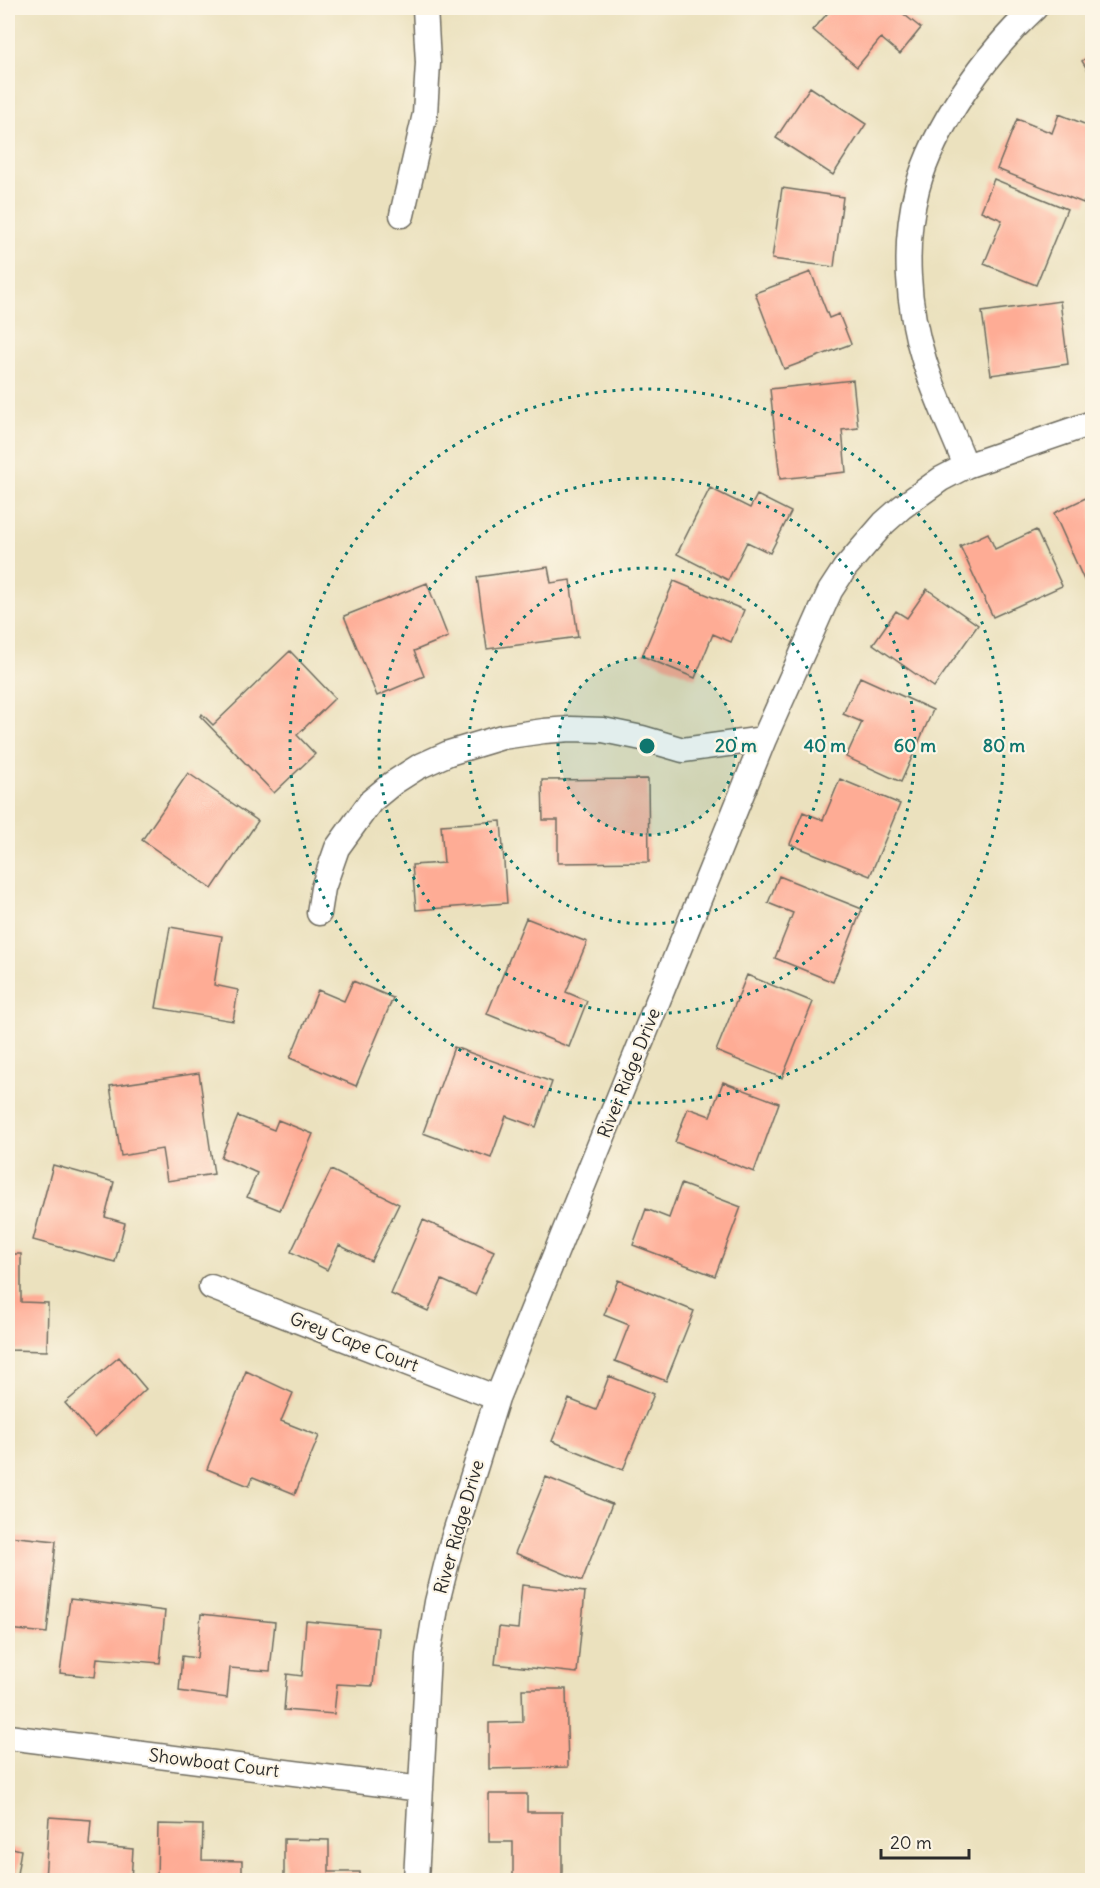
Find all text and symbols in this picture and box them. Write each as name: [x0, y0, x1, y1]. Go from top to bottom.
text: 20 m: [715, 734, 757, 757]
text: 40 m: [804, 734, 846, 757]
text: 60 m: [894, 734, 936, 757]
text: 80 m: [983, 734, 1025, 757]
centre of rings: [637, 736, 657, 756]
street label: River Ridge Drive: [592, 1004, 665, 1141]
street label: Grey Cape Court: [287, 1306, 422, 1377]
street label: River Ridge Drive: [428, 1457, 489, 1596]
street label: Showboat Court: [148, 1743, 280, 1782]
scale bar: [881, 1822, 970, 1860]
text: 20 m: [890, 1831, 932, 1854]

